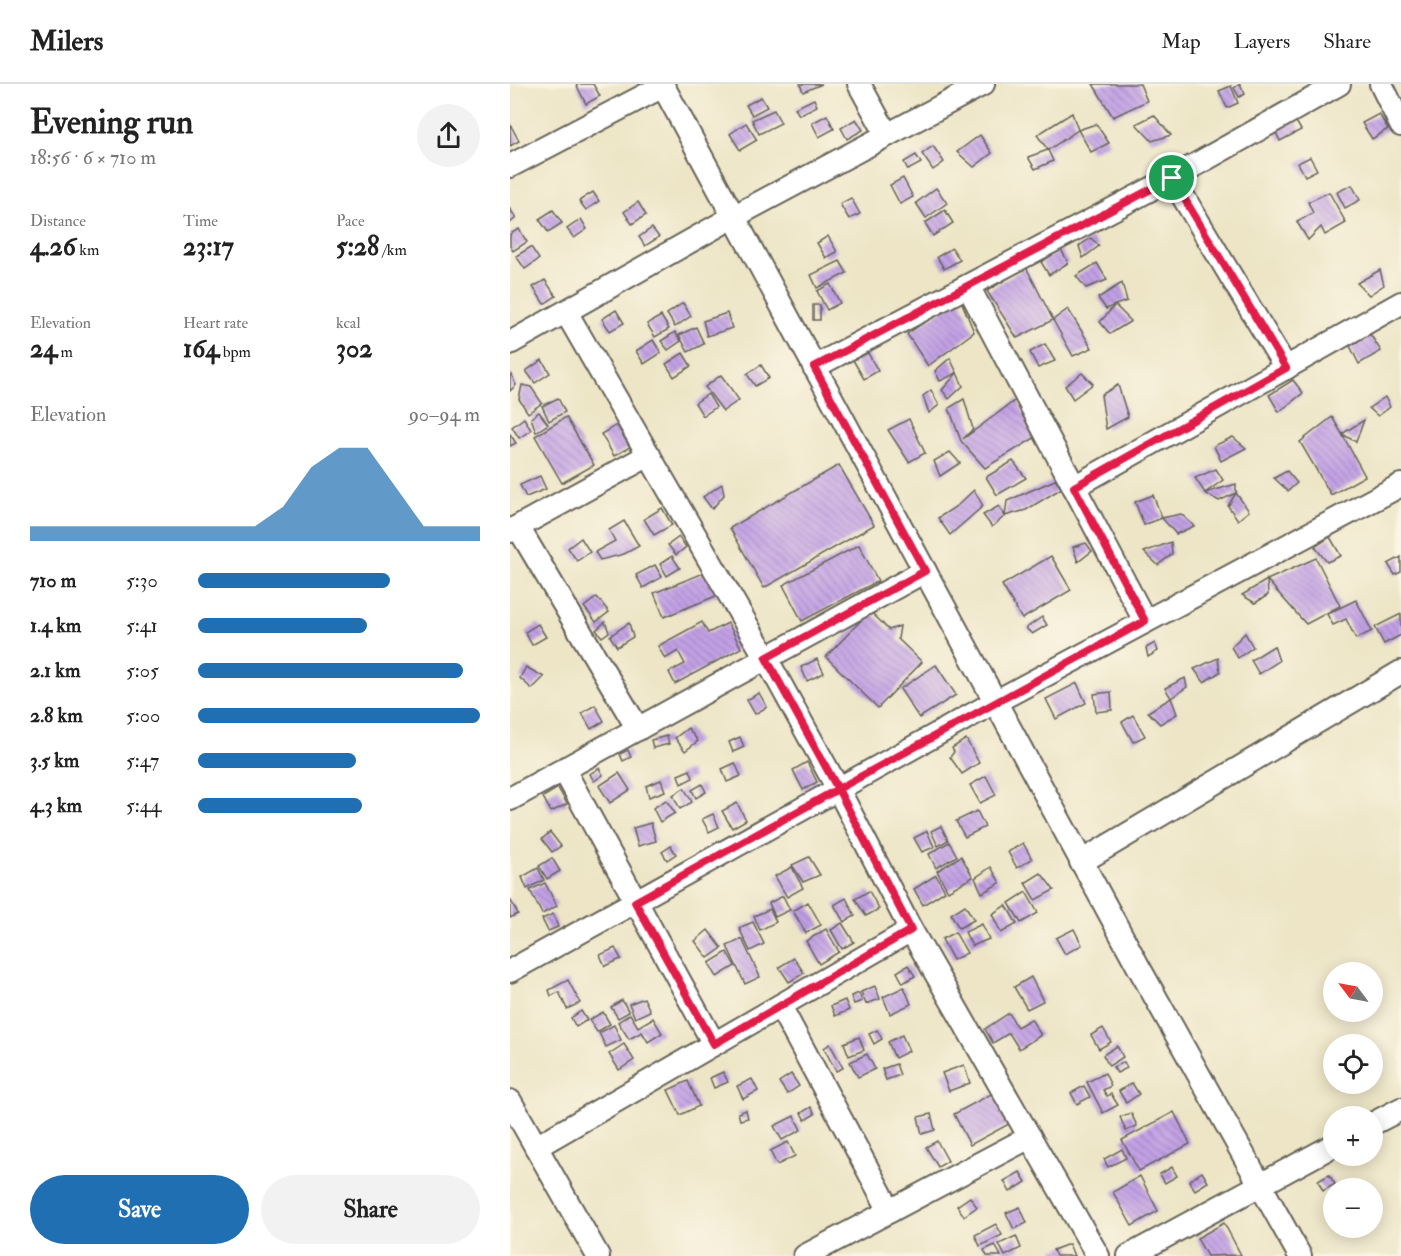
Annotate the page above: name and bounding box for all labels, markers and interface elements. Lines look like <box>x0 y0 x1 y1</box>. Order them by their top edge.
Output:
text: Milers <box>30 24 103 59</box>
text: Map <box>1161 28 1201 55</box>
text: Layers <box>1234 28 1290 55</box>
text: Share <box>1323 28 1371 55</box>
text: Evening run <box>30 102 193 143</box>
button: share <box>417 104 480 167</box>
text: 18:56 · 6 × 710 m <box>30 145 156 170</box>
pin <box>1146 152 1197 203</box>
icon: arrive <box>1155 161 1188 194</box>
text: Distance <box>30 211 86 231</box>
text: Time <box>183 211 218 231</box>
text: Pace <box>336 211 365 231</box>
text: 4.26 <box>30 231 76 263</box>
text: 23:17 <box>183 231 234 263</box>
text: 5:28 <box>336 231 379 263</box>
text: km <box>76 240 99 260</box>
text: /km <box>379 240 407 260</box>
text: Elevation <box>30 313 91 333</box>
text: Heart rate <box>183 313 248 333</box>
text: kcal <box>336 313 361 333</box>
text: 24 <box>30 333 57 365</box>
text: 164 <box>183 333 219 365</box>
text: 302 <box>336 333 373 365</box>
text: m <box>57 342 73 362</box>
text: bpm <box>219 342 251 362</box>
text: Elevation <box>30 402 106 427</box>
text: 90–94 m <box>409 402 480 427</box>
text: 710 m <box>30 568 76 593</box>
text: 5:30 <box>126 568 158 593</box>
text: 1.4 km <box>30 613 81 638</box>
text: 5:41 <box>126 613 158 638</box>
text: 2.1 km <box>30 658 80 683</box>
text: 5:05 <box>126 658 159 683</box>
text: 2.8 km <box>30 703 83 728</box>
text: 5:00 <box>126 703 160 728</box>
text: 3.5 km <box>30 748 79 773</box>
text: 5:47 <box>126 748 159 773</box>
text: 4.3 km <box>30 793 82 818</box>
text: 5:44 <box>126 793 161 818</box>
north arrow <box>1323 962 1383 1022</box>
map controls <box>1323 962 1383 1238</box>
button: locate <box>1323 1034 1383 1094</box>
button: + <box>1323 1106 1383 1166</box>
button: Save <box>30 1175 249 1244</box>
button: Share <box>261 1175 480 1244</box>
button: − <box>1323 1178 1383 1238</box>

